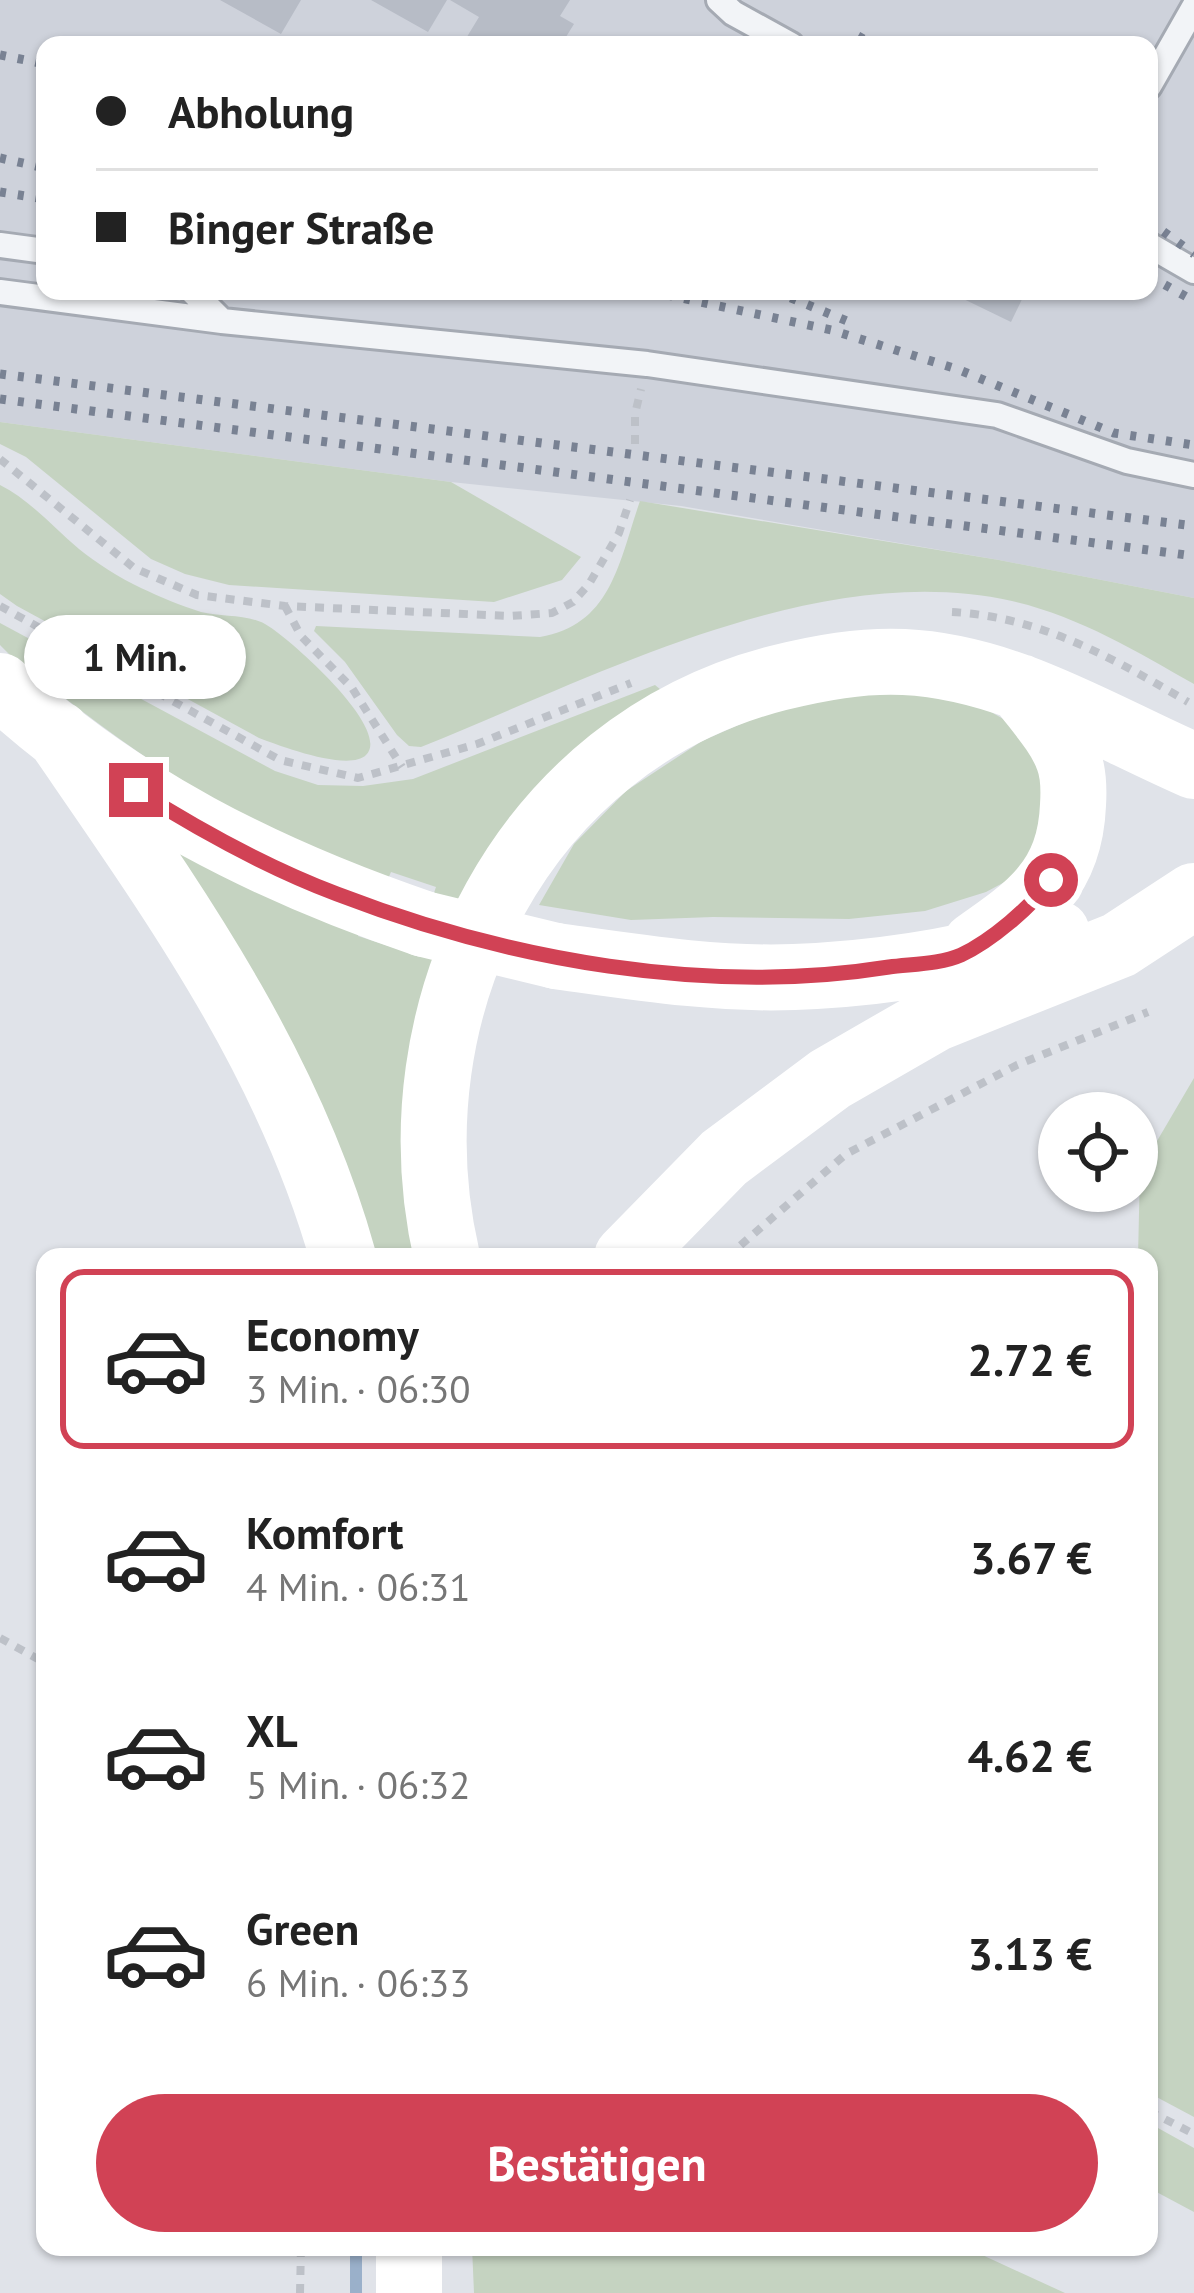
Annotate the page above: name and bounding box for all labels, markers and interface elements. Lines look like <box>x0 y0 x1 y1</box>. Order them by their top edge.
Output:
text: Abholung <box>168 82 354 140</box>
text: Binger Straße <box>168 198 434 256</box>
callout: 1 Min. <box>25 616 247 700</box>
text: 1 Min. <box>83 631 187 682</box>
route end <box>109 763 163 817</box>
route start <box>1024 853 1078 907</box>
map controls <box>1038 1092 1158 1212</box>
button: locate <box>1038 1092 1158 1212</box>
icon: car <box>102 1305 210 1413</box>
text: Economy <box>246 1305 419 1363</box>
text: 2.72 € <box>967 1330 1092 1388</box>
text: 3 Min. · 06:30 <box>246 1363 470 1414</box>
icon: car <box>102 1503 210 1611</box>
text: Komfort <box>246 1503 403 1561</box>
text: 3.67 € <box>970 1528 1092 1586</box>
text: 4 Min. · 06:31 <box>246 1561 470 1612</box>
icon: car <box>102 1701 210 1809</box>
text: XL <box>246 1701 298 1759</box>
text: 4.62 € <box>967 1726 1092 1784</box>
text: 5 Min. · 06:32 <box>246 1759 470 1810</box>
icon: car <box>102 1899 210 2007</box>
text: Green <box>246 1899 359 1957</box>
text: 3.13 € <box>967 1924 1092 1982</box>
text: 6 Min. · 06:33 <box>246 1957 470 2008</box>
button: Bestätigen <box>96 2094 1098 2232</box>

